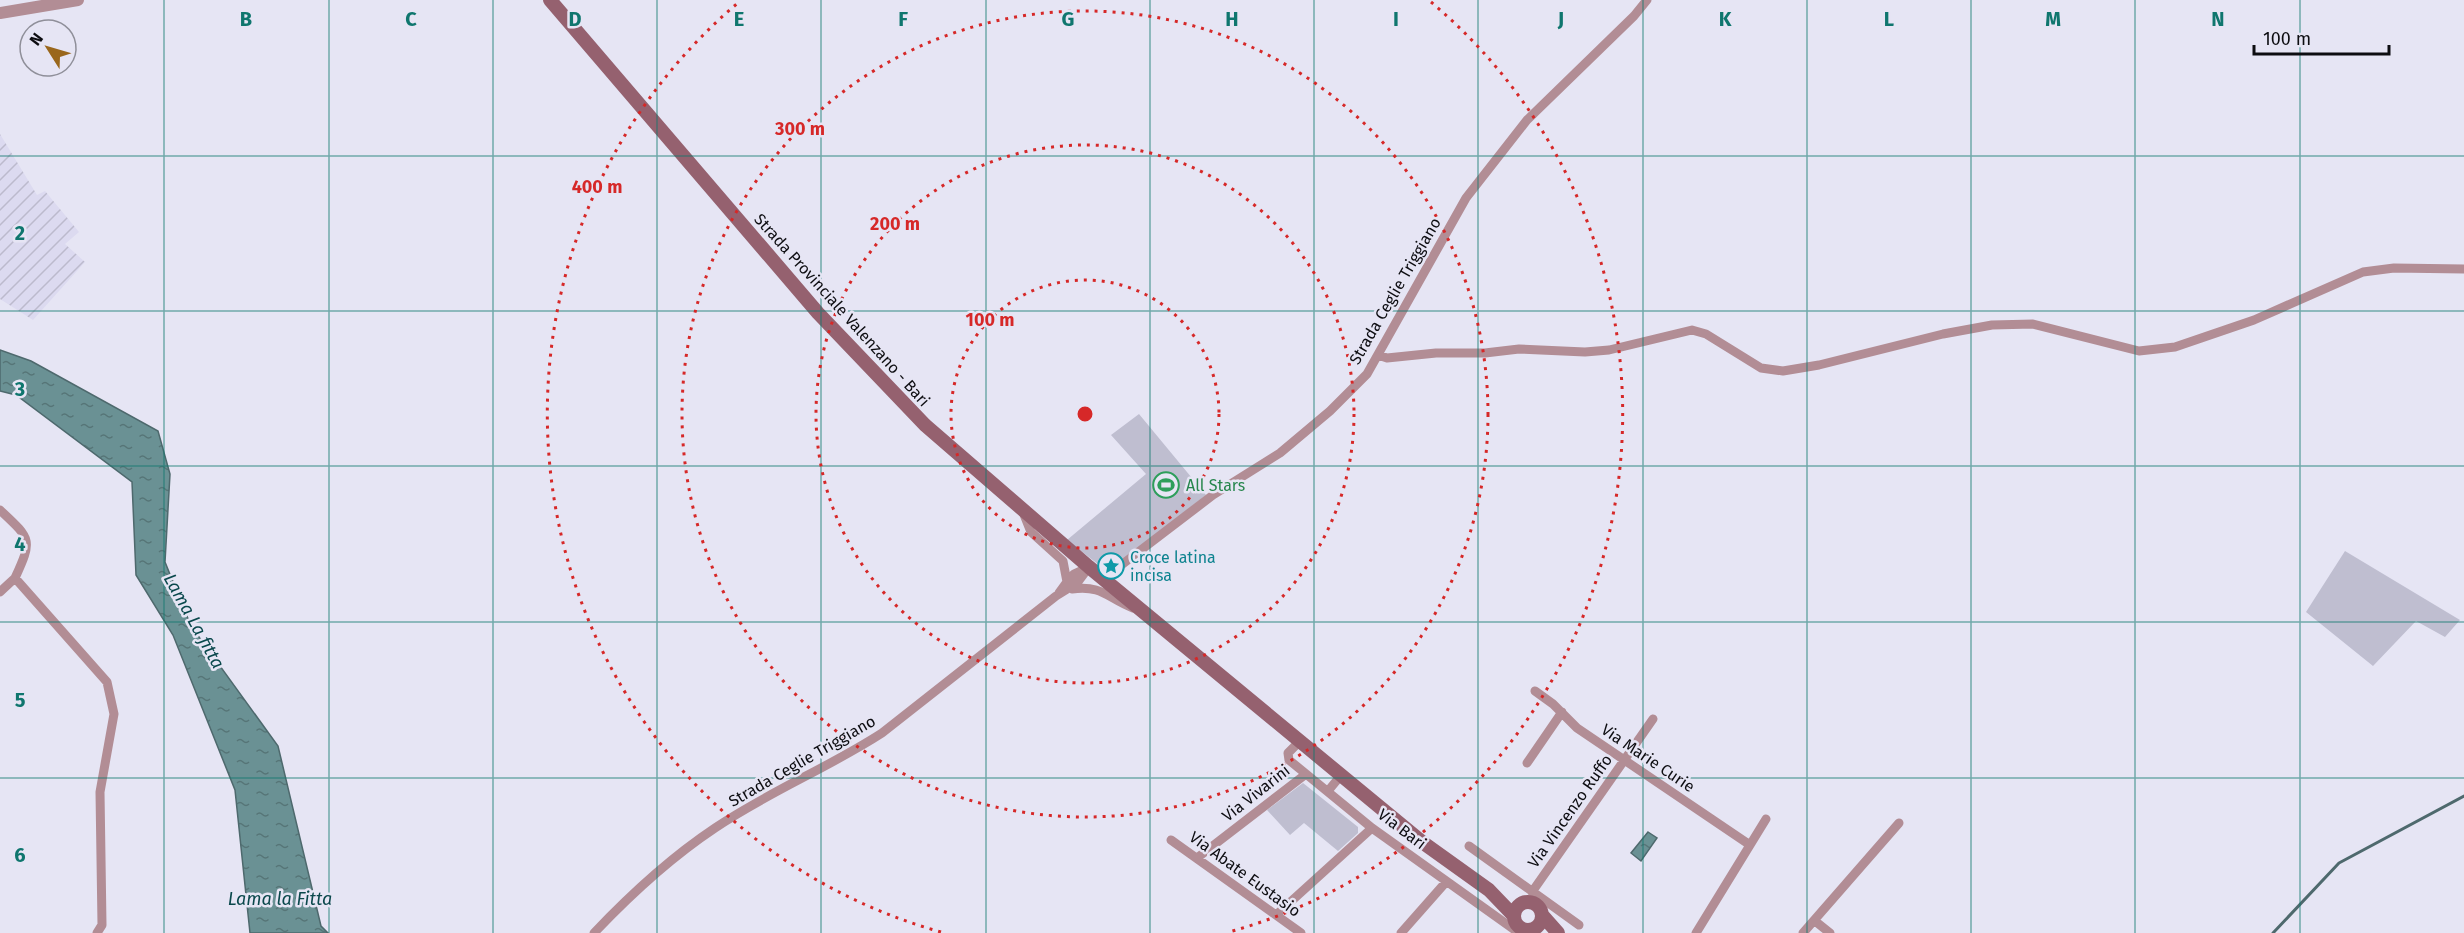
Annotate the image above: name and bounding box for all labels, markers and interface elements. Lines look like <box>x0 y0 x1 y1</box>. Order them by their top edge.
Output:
text: B <box>240 7 252 31</box>
text: C <box>405 7 417 31</box>
text: D <box>568 7 582 31</box>
text: E <box>734 7 744 31</box>
text: F <box>898 7 908 31</box>
text: G <box>1062 7 1074 31</box>
text: H <box>1225 7 1239 31</box>
text: I <box>1393 7 1399 31</box>
text: J <box>1557 7 1564 31</box>
text: K <box>1719 7 1732 31</box>
text: L <box>1884 7 1894 31</box>
text: M <box>2045 7 2061 31</box>
text: N <box>2211 7 2225 31</box>
north arrow <box>18 18 78 78</box>
scale bar <box>2254 18 2389 56</box>
text: 100 m <box>2263 28 2311 50</box>
text: N <box>26 29 47 49</box>
text: 300 m <box>774 118 825 140</box>
text: 400 m <box>572 176 622 198</box>
street label: Strada Provinciale Valenzano - Bari <box>750 210 934 410</box>
text: 200 m <box>870 213 920 235</box>
street label: Strada Ceglie Triggiano <box>1345 214 1445 368</box>
text: 2 <box>15 221 25 245</box>
text: 100 m <box>966 309 1014 331</box>
text: 3 <box>14 377 25 401</box>
centre of rings <box>1075 404 1095 424</box>
sports icon: All Stars <box>1151 470 1181 500</box>
place label: All Stars <box>1186 476 1245 495</box>
text: 4 <box>14 532 26 556</box>
place label: Croce latina incisa <box>1130 548 1216 585</box>
place icon: Croce latina incisa <box>1096 551 1126 581</box>
water label: Lama La fitta <box>159 570 229 672</box>
text: 5 <box>15 688 26 712</box>
street label: Strada Ceglie Triggiano <box>725 711 879 811</box>
street label: Via Marie Curie <box>1598 720 1698 796</box>
street label: Via Vincenzo Ruffo <box>1524 751 1616 871</box>
street label: Via Vivarini <box>1218 761 1294 825</box>
street label: Via Bari <box>1374 805 1430 853</box>
street label: Via Abate Eustasio <box>1186 827 1304 921</box>
text: 6 <box>14 843 26 867</box>
water label: Lama la Fitta <box>228 888 332 910</box>

